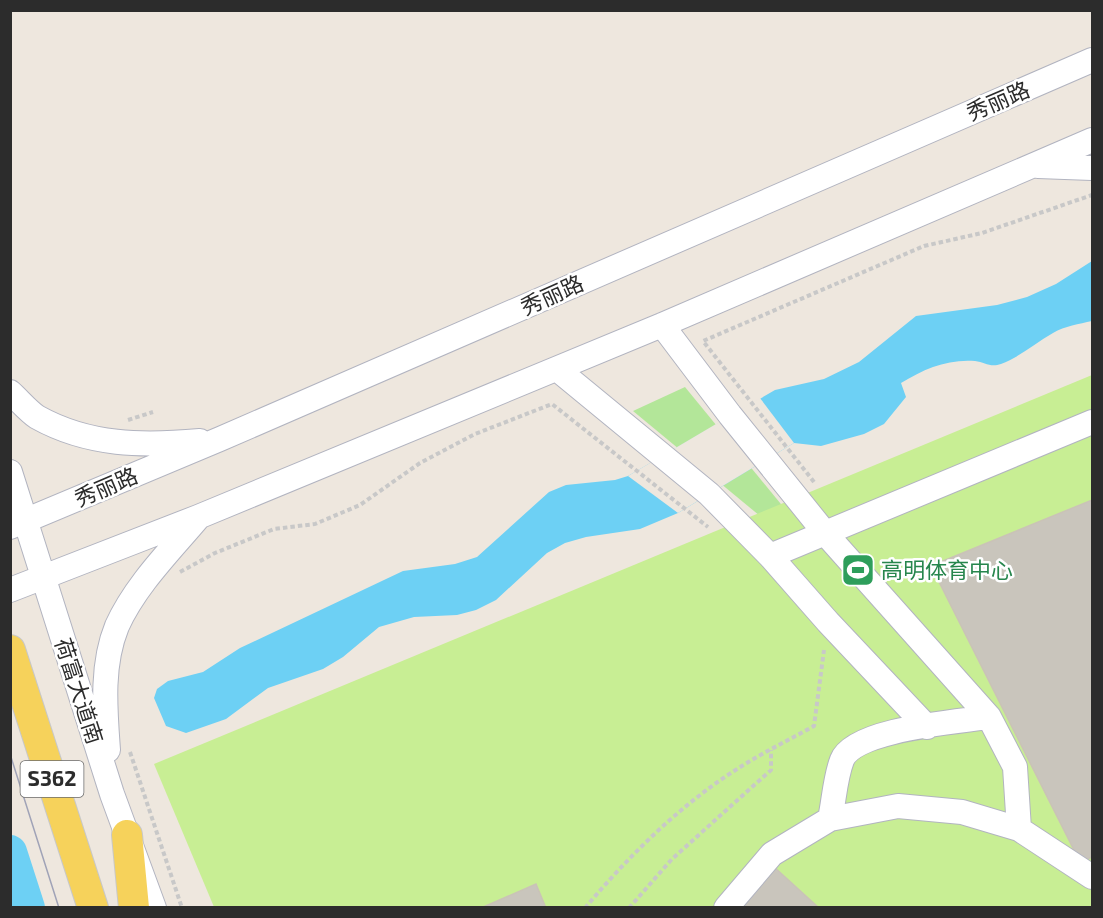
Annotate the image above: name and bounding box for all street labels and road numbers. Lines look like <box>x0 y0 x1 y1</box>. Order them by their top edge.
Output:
street label: 秀丽路 <box>962 75 1033 125</box>
street label: 秀丽路 <box>516 269 587 319</box>
street label: 秀丽路 <box>70 461 141 511</box>
street label: 荷富大道南 <box>51 634 109 747</box>
road number: S362 <box>20 761 84 797</box>

